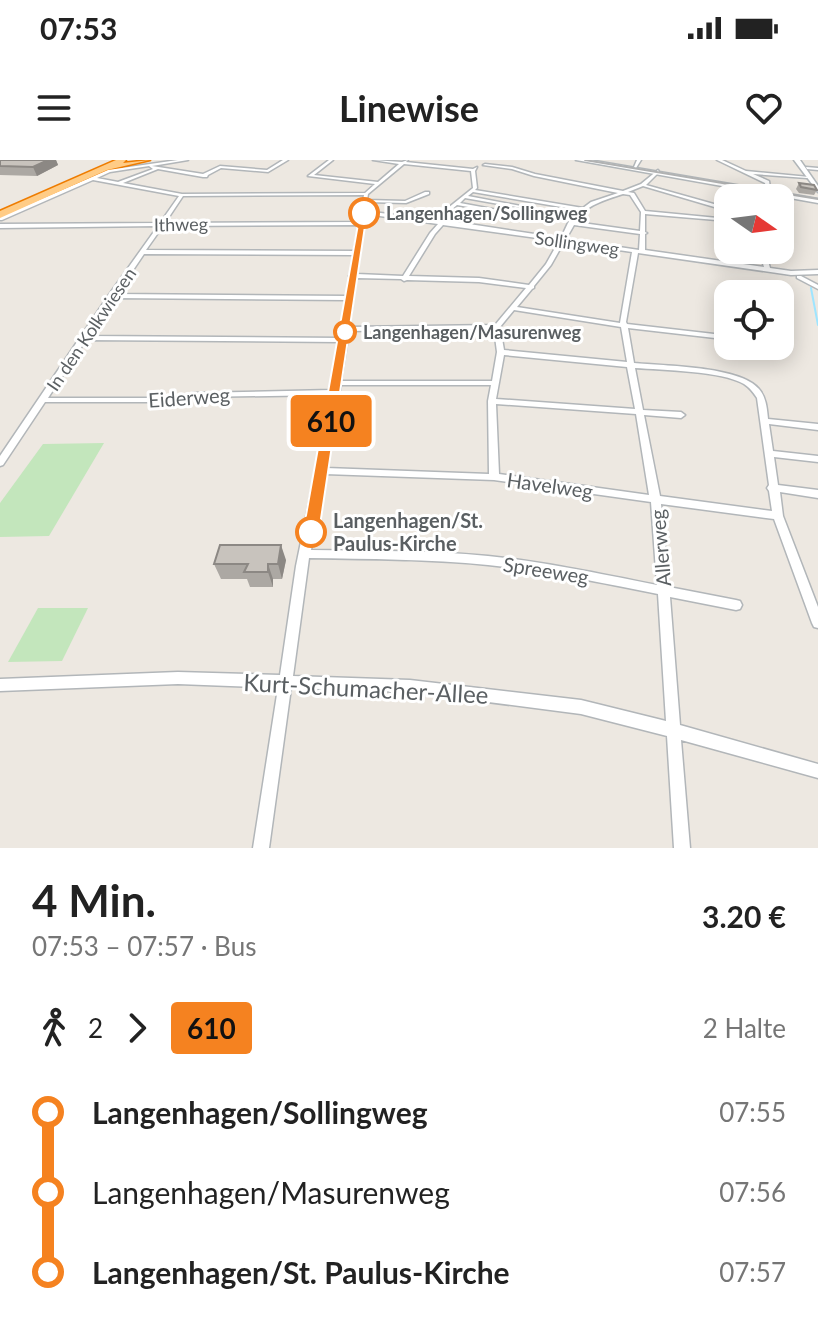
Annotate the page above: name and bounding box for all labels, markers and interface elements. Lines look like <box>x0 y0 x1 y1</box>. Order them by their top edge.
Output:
text: 07:53 <box>40 10 117 46</box>
icon: menu <box>32 86 76 130</box>
text: Linewise <box>339 86 479 130</box>
icon: heart <box>742 86 786 130</box>
north arrow <box>714 184 794 264</box>
map controls <box>714 184 794 360</box>
marker: Langenhagen/Sollingweg <box>349 198 379 228</box>
place label: Langenhagen/Sollingweg <box>386 202 588 224</box>
street label: Ithweg <box>154 213 208 235</box>
street label: Sollingweg <box>533 226 621 260</box>
street label: In den Kolkwiesen <box>42 263 140 395</box>
button: locate <box>714 280 794 360</box>
marker: Langenhagen/Masurenweg <box>334 321 356 343</box>
place label: Langenhagen/Masurenweg <box>363 321 582 343</box>
street label: Eiderweg <box>147 382 231 412</box>
line badge: 610 <box>285 395 377 447</box>
text: 610 <box>307 404 355 438</box>
street label: Havelweg <box>505 467 595 503</box>
place label: Langenhagen/St. Paulus-Kirche <box>333 508 483 555</box>
street label: Allerweg <box>645 508 675 588</box>
marker: Langenhagen/St. Paulus-Kirche <box>296 517 326 547</box>
street label: Spreeweg <box>502 551 590 589</box>
street label: Kurt-Schumacher-Allee <box>243 667 489 709</box>
text: 4 Min. <box>32 874 156 926</box>
text: 3.20 € <box>702 898 786 934</box>
text: 07:53 – 07:57 · Bus <box>32 930 256 962</box>
icon: walk <box>32 1006 76 1050</box>
icon: forward <box>115 1006 159 1050</box>
text: 610 <box>187 1011 236 1045</box>
text: 2 <box>88 1012 103 1044</box>
text: 2 Halte <box>703 1012 786 1044</box>
text: Langenhagen/Sollingweg <box>92 1094 428 1130</box>
text: 07:55 <box>719 1096 786 1128</box>
text: Langenhagen/Masurenweg <box>92 1174 450 1210</box>
text: 07:56 <box>719 1176 786 1208</box>
text: Langenhagen/St. Paulus-Kirche <box>92 1254 510 1290</box>
text: 07:57 <box>719 1256 786 1288</box>

